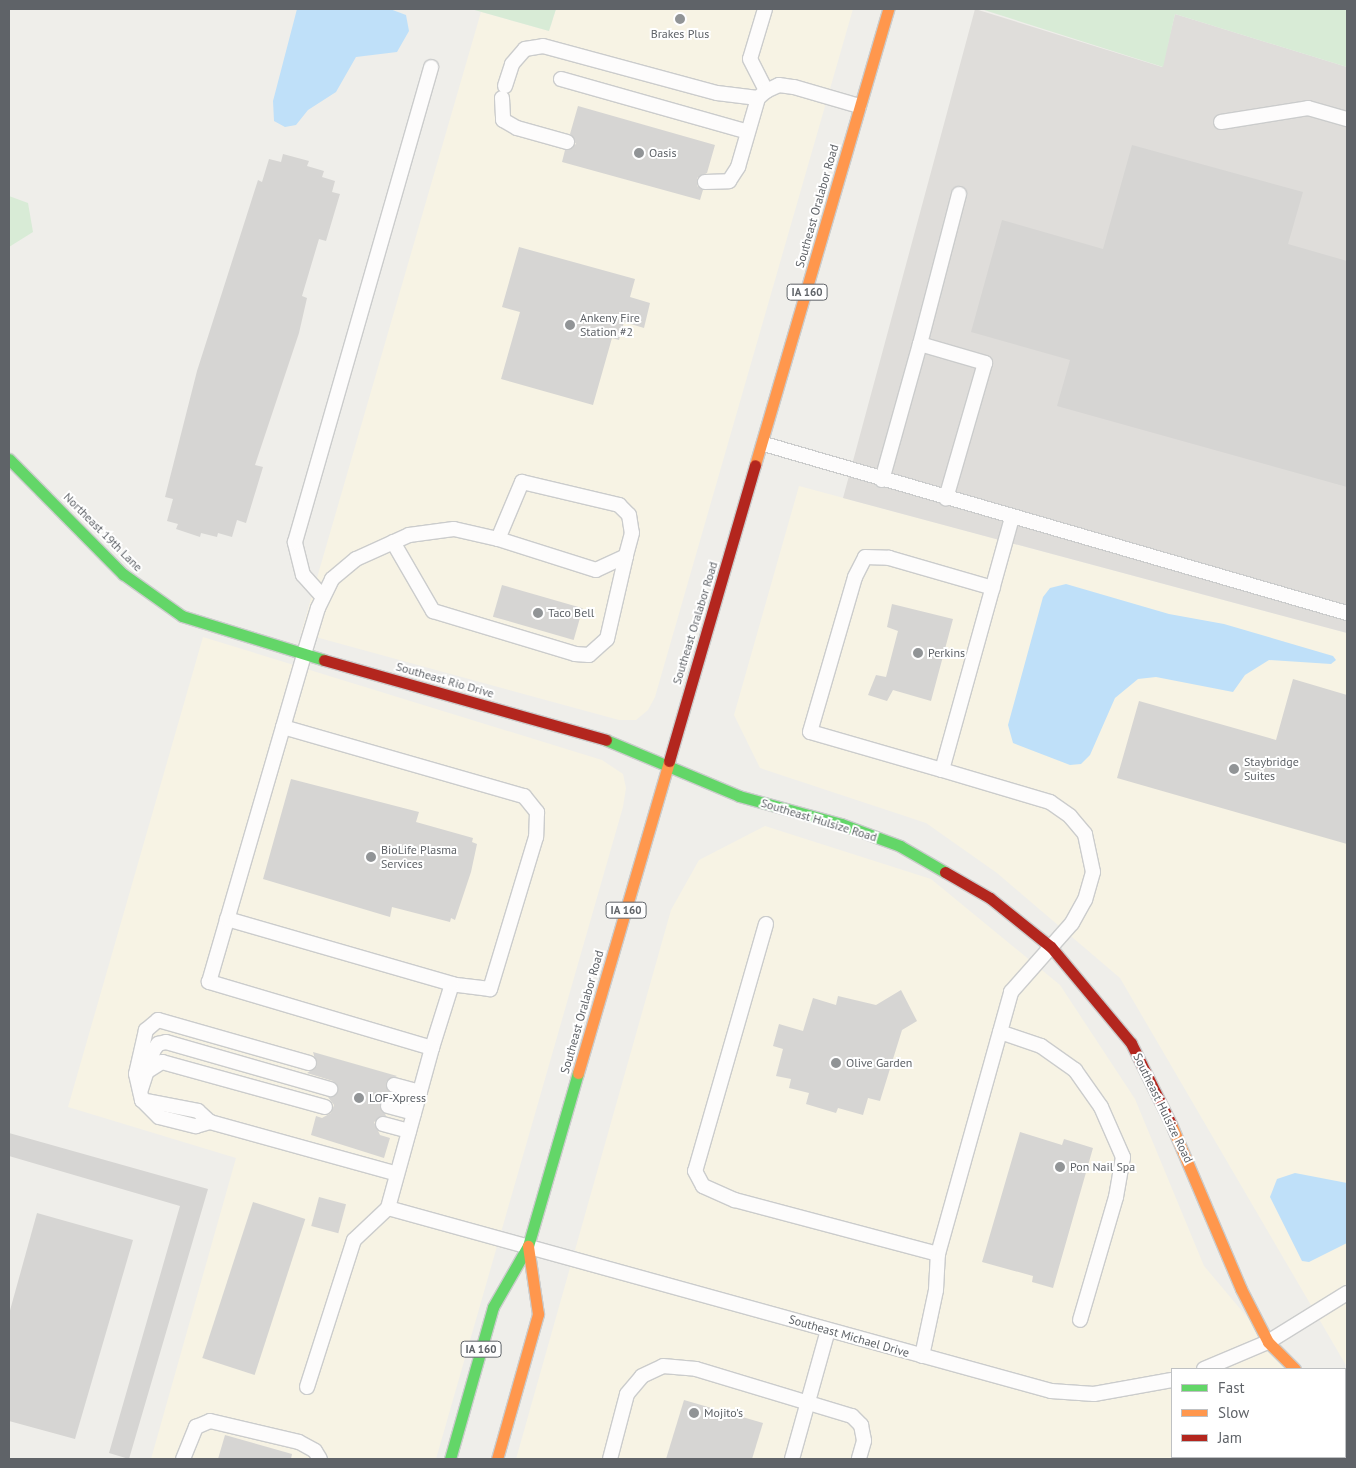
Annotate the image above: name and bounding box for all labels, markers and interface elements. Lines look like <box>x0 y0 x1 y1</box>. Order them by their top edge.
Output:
marker: Brakes Plus <box>674 13 686 25</box>
place label: Brakes Plus <box>651 27 709 41</box>
street label: Southeast Oralabor Road <box>792 143 842 269</box>
place label: Oasis <box>649 146 676 160</box>
marker: Oasis <box>633 147 645 159</box>
road number: IA 160 <box>786 284 828 300</box>
place label: Ankeny Fire Station #2 <box>580 311 640 339</box>
marker: Ankeny Fire Station #2 <box>564 319 576 331</box>
street label: Northeast 19th Lane <box>61 490 145 574</box>
street label: Southeast Oralabor Road <box>669 560 721 686</box>
place label: Taco Bell <box>548 606 594 620</box>
marker: Taco Bell <box>532 607 544 619</box>
place label: Perkins <box>928 646 965 660</box>
marker: Perkins <box>912 647 924 659</box>
street label: Southeast Rio Drive <box>394 659 496 701</box>
place label: Staybridge Suites <box>1244 755 1299 783</box>
marker: Staybridge Suites <box>1228 763 1240 775</box>
street label: Southeast Hulsize Road <box>759 796 879 844</box>
place label: BioLife Plasma Services <box>381 843 457 871</box>
marker: BioLife Plasma Services <box>365 851 377 863</box>
road number: IA 160 <box>605 902 647 918</box>
street label: Southeast Oralabor Road <box>557 949 607 1075</box>
street label: Southeast Hulsize Road <box>1130 1051 1196 1165</box>
place label: Olive Garden <box>846 1056 912 1070</box>
marker: Olive Garden <box>830 1057 842 1069</box>
place label: LOF-Xpress <box>369 1091 426 1105</box>
marker: LOF-Xpress <box>353 1092 365 1104</box>
place label: Pon Nail Spa <box>1070 1160 1135 1174</box>
marker: Pon Nail Spa <box>1054 1161 1066 1173</box>
street label: Southeast Michael Drive <box>787 1312 911 1360</box>
road number: IA 160 <box>460 1340 502 1358</box>
legend <box>1171 1368 1346 1458</box>
text: Fast <box>1218 1378 1245 1397</box>
text: Slow <box>1218 1403 1249 1422</box>
place label: Mojito's <box>704 1406 743 1420</box>
marker: Mojito's <box>688 1407 700 1419</box>
text: Jam <box>1218 1428 1242 1447</box>

